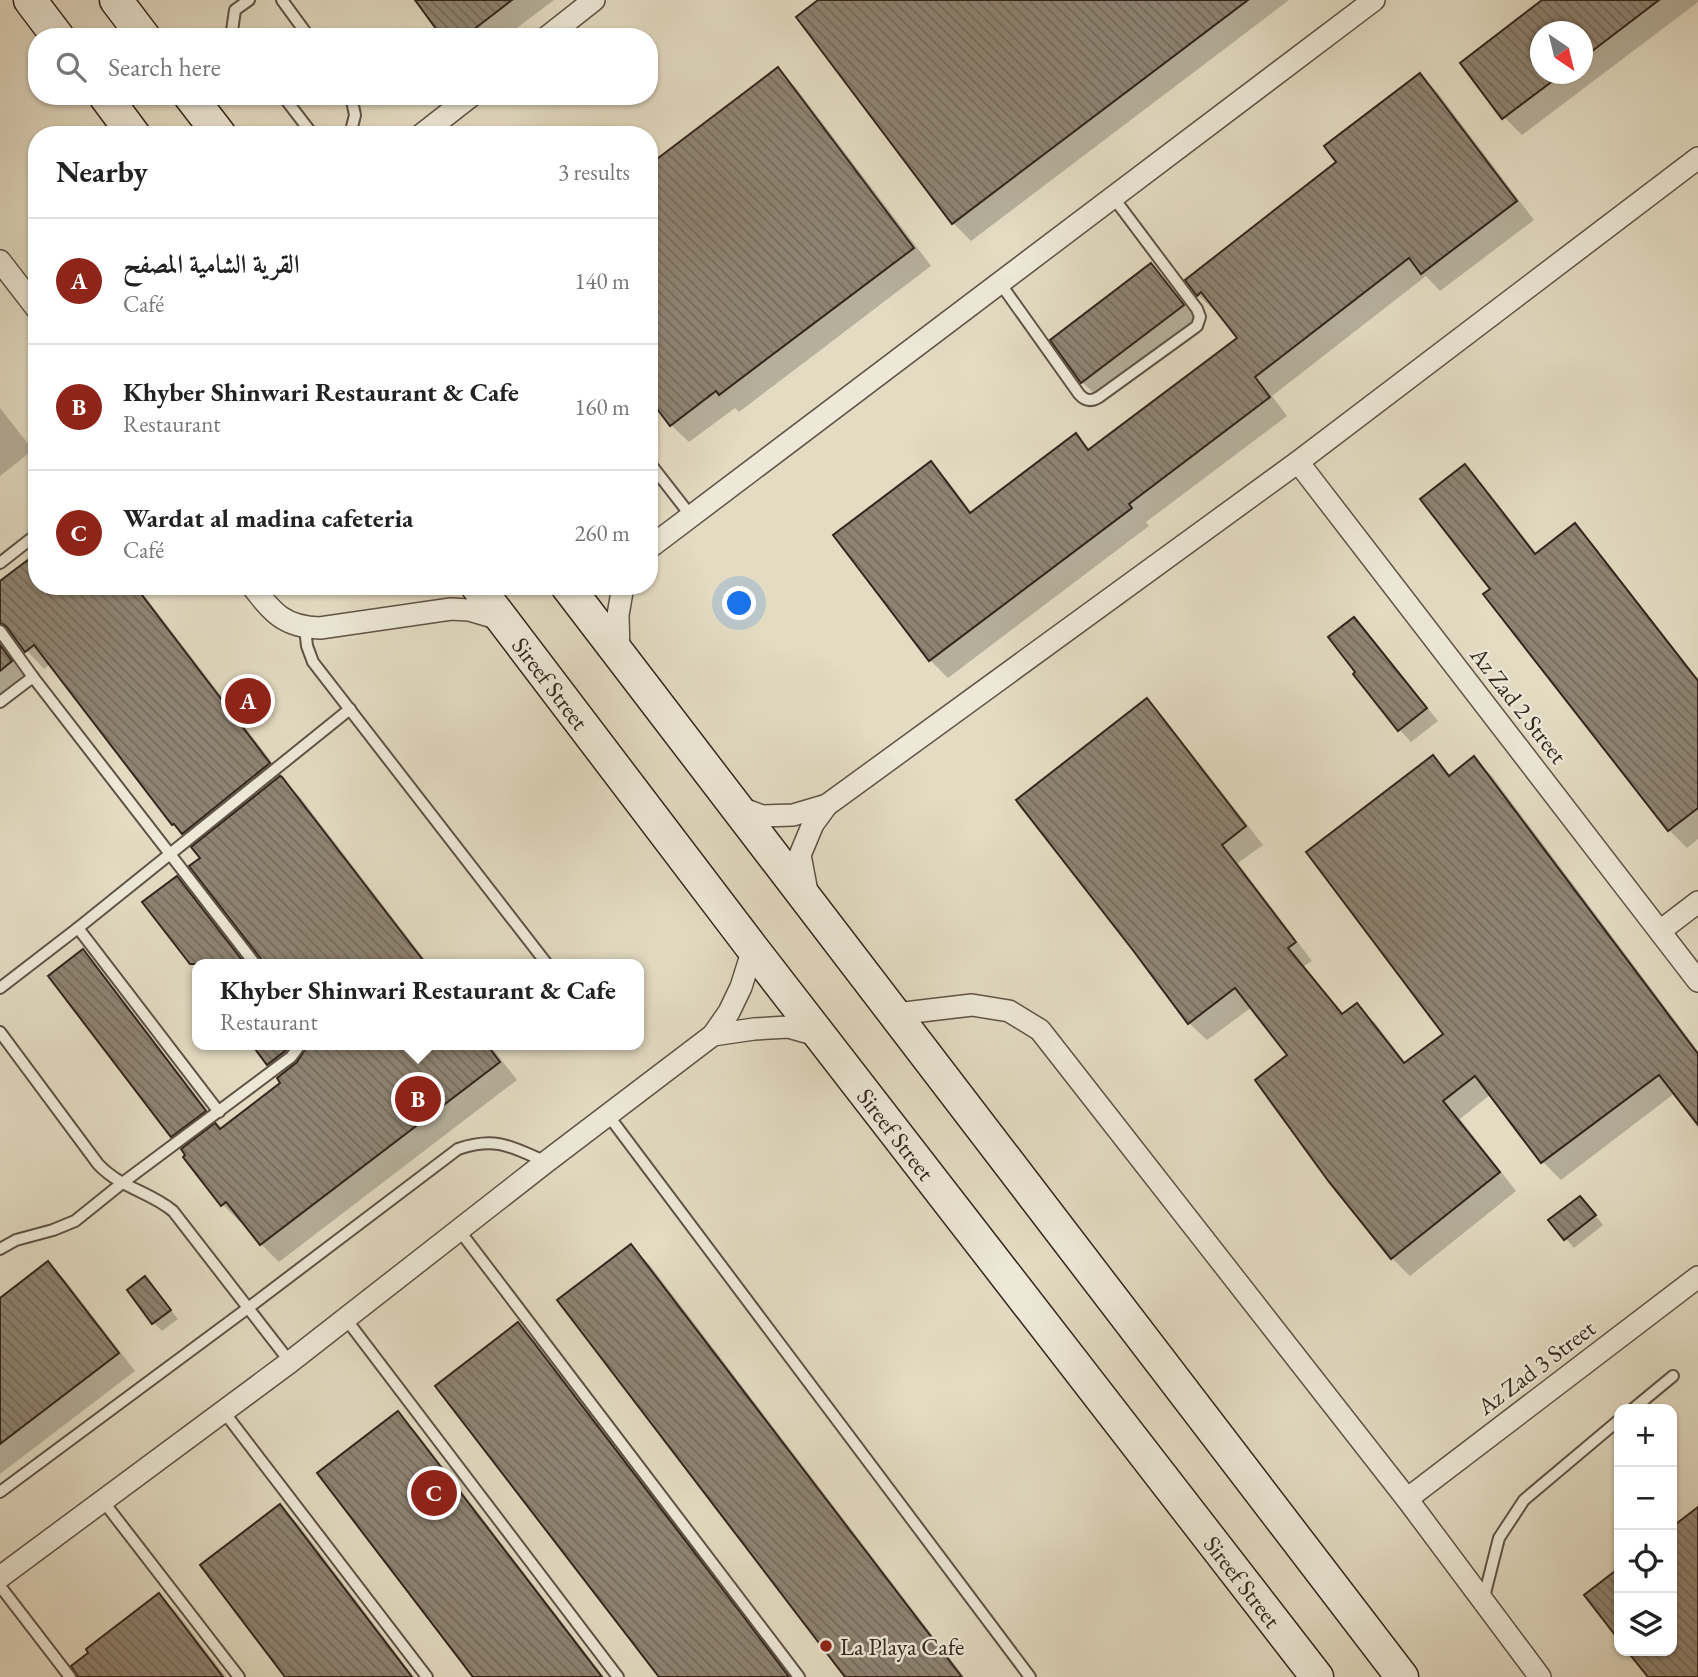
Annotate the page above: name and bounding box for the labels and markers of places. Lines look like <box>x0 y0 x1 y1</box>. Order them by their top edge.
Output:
pin: A <box>225 675 271 727</box>
pin: B <box>395 1073 441 1125</box>
pin: C <box>411 1467 457 1519</box>
place label: La Playa Cafe <box>840 1631 964 1662</box>
marker: La Playa Cafe <box>818 1638 834 1654</box>

